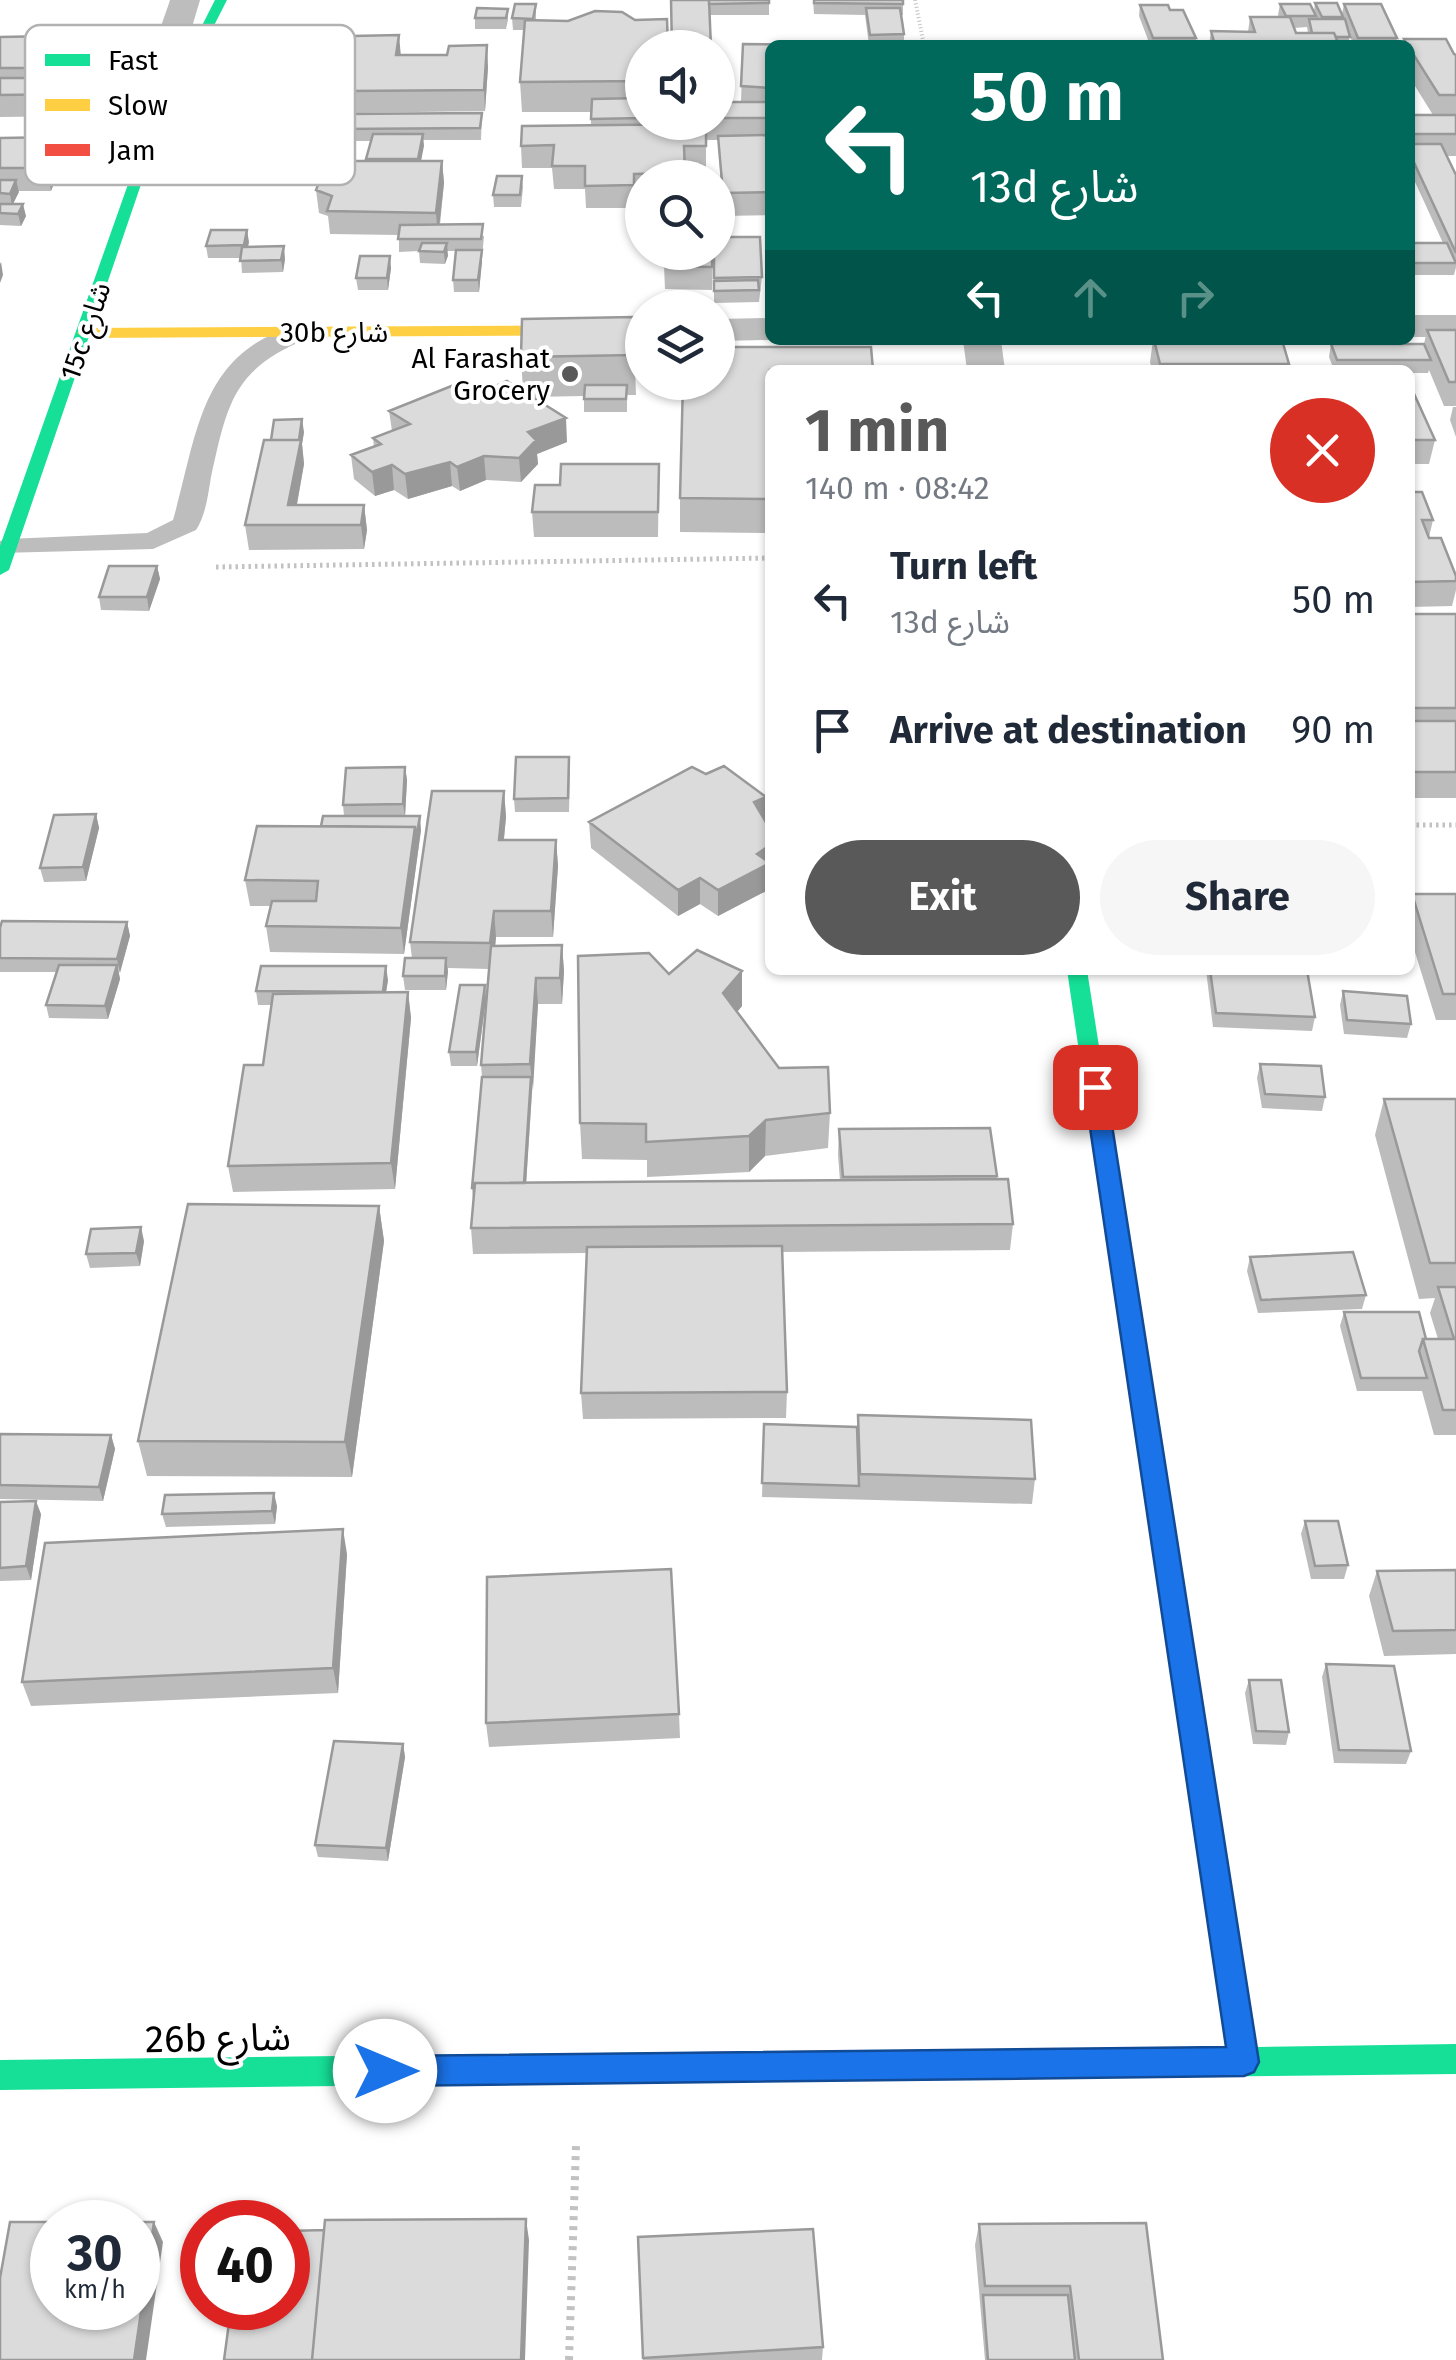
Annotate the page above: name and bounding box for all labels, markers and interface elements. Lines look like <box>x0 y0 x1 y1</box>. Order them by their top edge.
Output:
legend <box>25 25 355 185</box>
map controls <box>625 30 735 400</box>
button: sound <box>625 30 735 140</box>
text: Fast <box>108 44 159 77</box>
text: 50 m <box>970 55 1124 139</box>
icon: left <box>805 80 935 210</box>
text: Slow <box>108 89 168 122</box>
text: Jam <box>108 134 156 167</box>
button: search <box>625 160 735 270</box>
text: 13d شارع <box>970 160 1139 214</box>
icon: left <box>958 270 1013 325</box>
icon: ahead <box>1063 270 1118 325</box>
icon: right <box>1168 270 1223 325</box>
street label: 15c شارع <box>53 278 121 386</box>
button: layers <box>625 290 735 400</box>
street label: 30b شارع <box>280 316 388 353</box>
place label: Al Farashat Grocery <box>411 342 551 407</box>
marker: Al Farashat Grocery <box>559 363 581 385</box>
text: 1 min <box>805 395 949 467</box>
button: close <box>1270 398 1375 503</box>
text: 140 m · 08:42 <box>805 469 990 507</box>
text: Turn left <box>890 543 1037 589</box>
icon: left <box>805 573 860 628</box>
text: 50 m <box>1292 577 1375 623</box>
text: 13d شارع <box>890 603 1010 641</box>
icon: arrive <box>805 703 860 758</box>
text: Arrive at destination <box>890 707 1247 753</box>
text: 90 m <box>1291 707 1375 753</box>
button: Exit <box>805 840 1080 955</box>
button: Share <box>1100 840 1375 955</box>
pin <box>1053 1045 1138 1130</box>
icon: arrive <box>1068 1060 1123 1115</box>
street label: 26b شارع <box>145 2014 291 2067</box>
position arrow <box>333 2019 437 2123</box>
speed limit sign: 40 <box>180 2200 310 2330</box>
text: 30 <box>67 2223 123 2283</box>
text: km/h <box>64 2275 126 2305</box>

